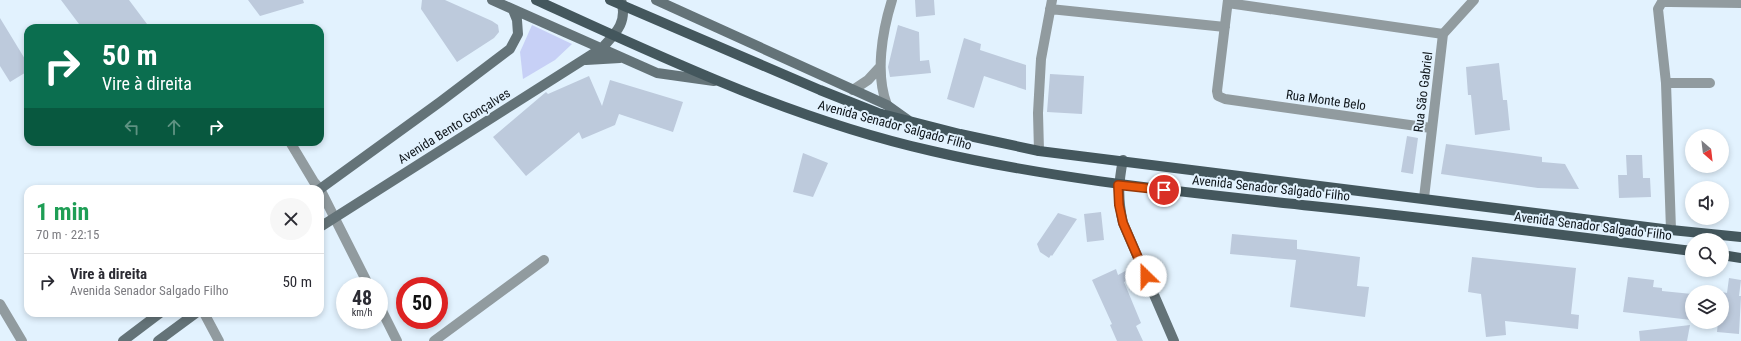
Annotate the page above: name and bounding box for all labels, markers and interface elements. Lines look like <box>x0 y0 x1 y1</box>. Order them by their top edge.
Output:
text: 50 m <box>102 39 158 72</box>
icon: right <box>36 40 88 92</box>
street label: Rua São Gabriel <box>1411 51 1435 133</box>
text: Vire à direita <box>102 73 192 94</box>
street label: Avenida Bento Gonçalves <box>395 85 513 167</box>
street label: Rua Monte Belo <box>1285 87 1367 113</box>
street label: Avenida Senador Salgado Filho <box>816 97 974 153</box>
icon: left <box>121 116 143 138</box>
icon: ahead <box>163 116 185 138</box>
icon: right <box>205 116 227 138</box>
north arrow <box>1685 129 1729 173</box>
map controls <box>1685 129 1729 329</box>
street label: Avenida Senador Salgado Filho <box>1191 172 1351 204</box>
pin <box>1147 173 1181 207</box>
icon: arrive <box>1153 179 1175 201</box>
button: sound <box>1685 181 1729 225</box>
text: 1 min <box>36 198 89 226</box>
button: close <box>270 198 312 240</box>
street label: Avenida Senador Salgado Filho <box>1513 209 1673 243</box>
text: 70 m · 22:15 <box>36 227 99 242</box>
button: search <box>1685 233 1729 277</box>
position arrow <box>1125 255 1167 297</box>
text: Vire à direita <box>70 265 147 283</box>
icon: right <box>36 271 58 293</box>
text: 50 m <box>282 273 312 291</box>
speed limit sign: 50 <box>396 277 448 329</box>
text: Avenida Senador Salgado Filho <box>70 283 229 298</box>
button: layers <box>1685 285 1729 329</box>
text: 48 <box>352 286 372 310</box>
text: km/h <box>352 307 372 318</box>

